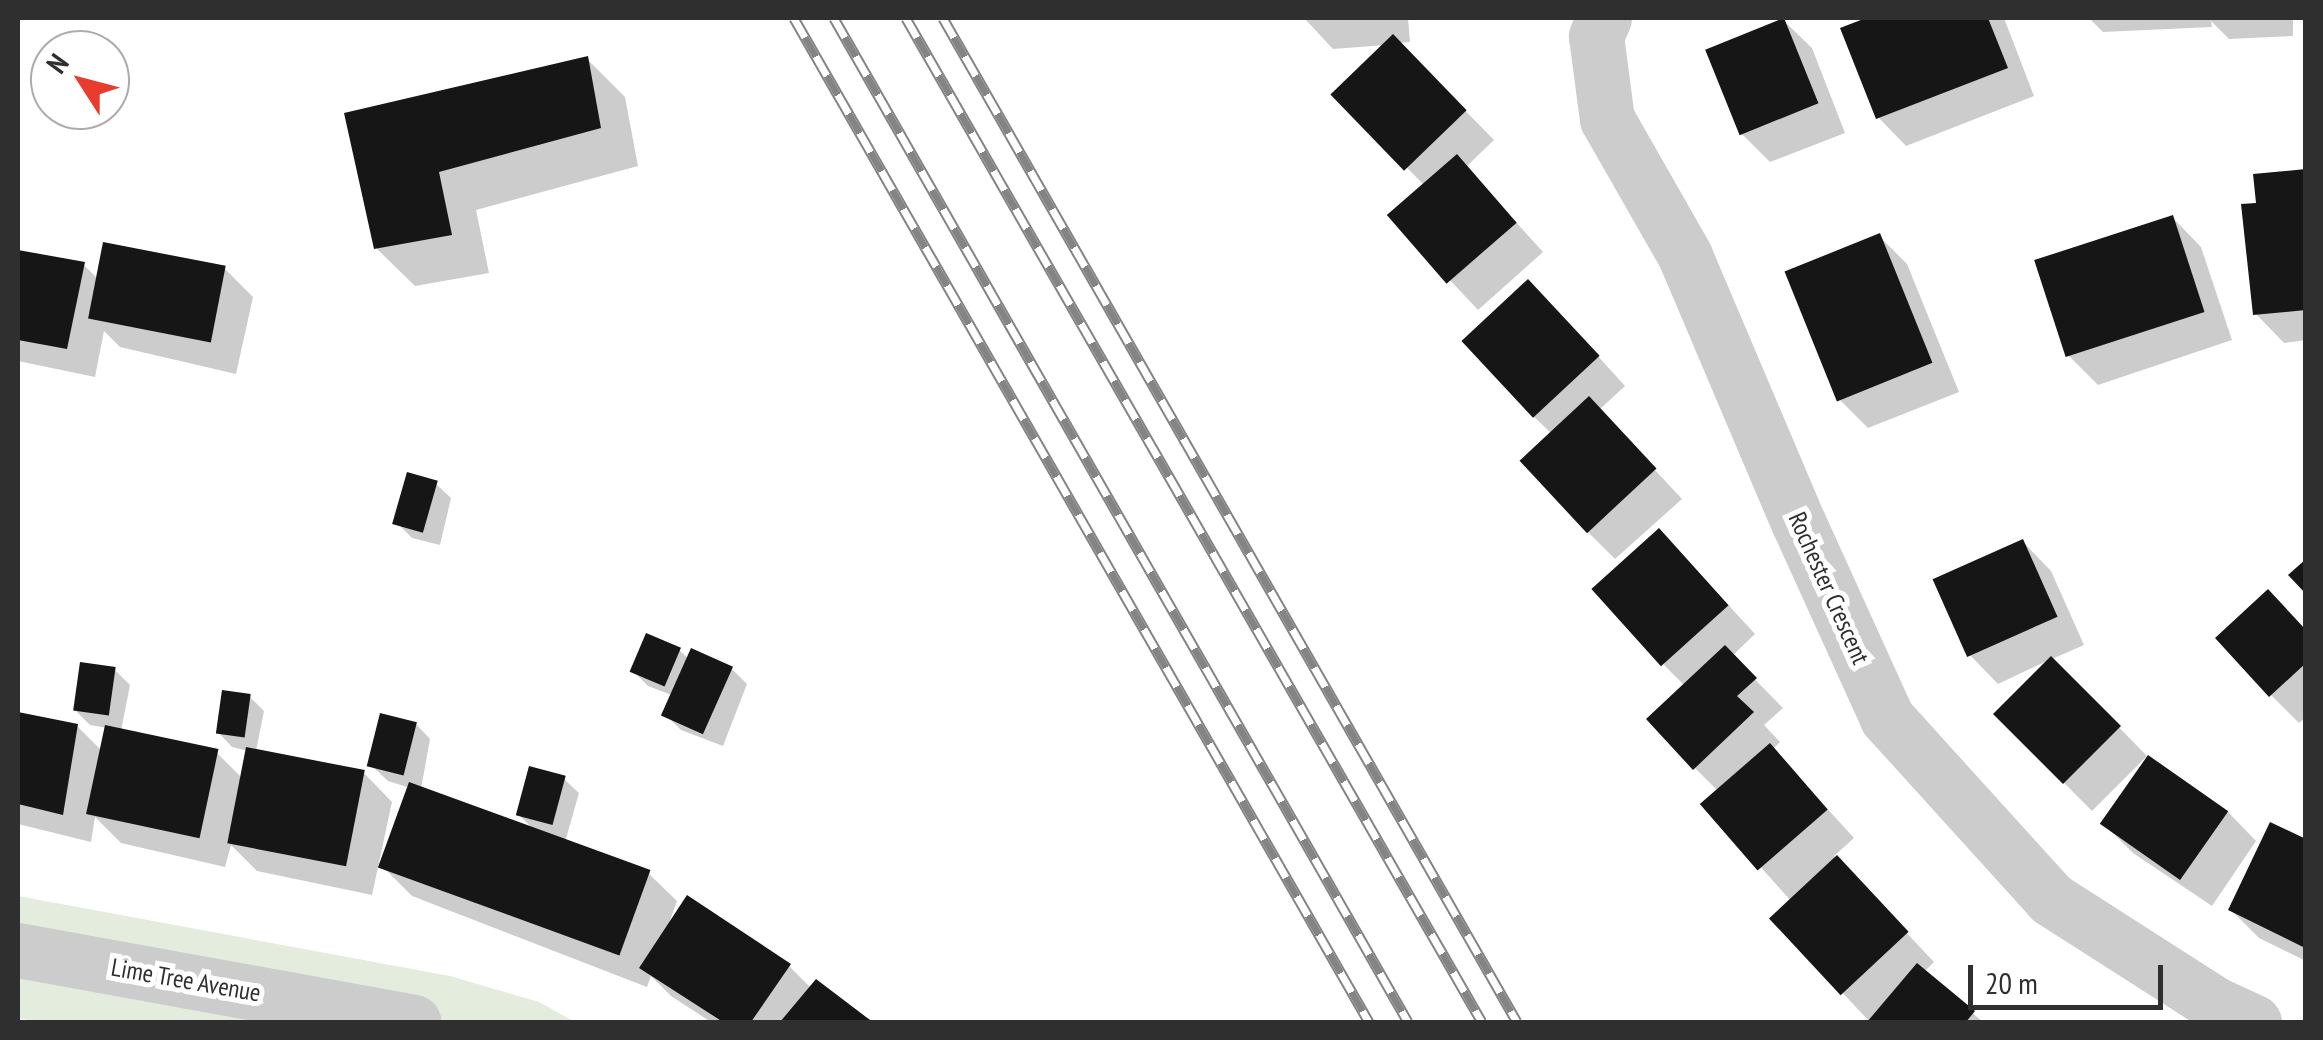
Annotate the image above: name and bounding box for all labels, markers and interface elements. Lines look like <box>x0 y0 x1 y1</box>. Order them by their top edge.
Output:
north arrow <box>30 30 130 130</box>
text: N <box>38 46 76 80</box>
street label: Rochester Crescent <box>1782 507 1876 669</box>
scale bar <box>1973 945 2168 1007</box>
street label: Lime Tree Avenue <box>108 952 264 1008</box>
text: 20 m <box>1985 963 2038 1002</box>

